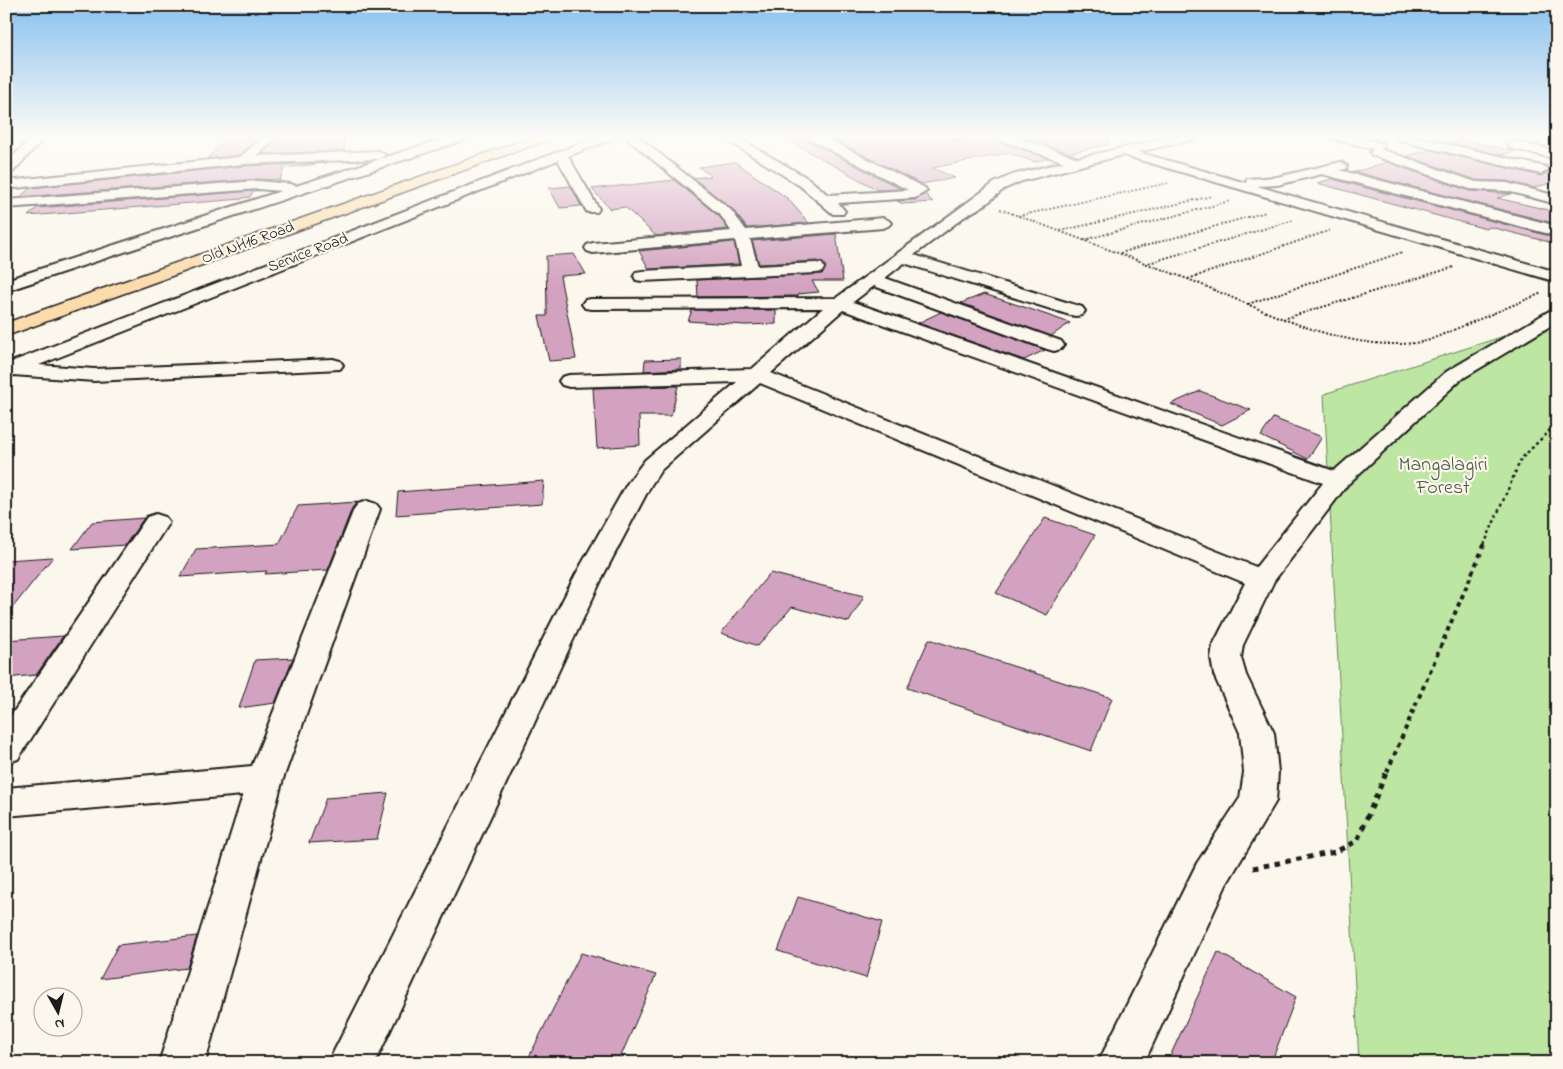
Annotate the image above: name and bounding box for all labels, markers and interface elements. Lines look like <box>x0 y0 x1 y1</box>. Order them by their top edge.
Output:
street label: Old NH16 Road <box>198 215 298 271</box>
street label: Service Road <box>264 227 352 279</box>
park label: Mangalagiri Forest <box>1398 451 1488 503</box>
north arrow <box>32 986 82 1036</box>
text: N <box>53 1012 66 1034</box>

